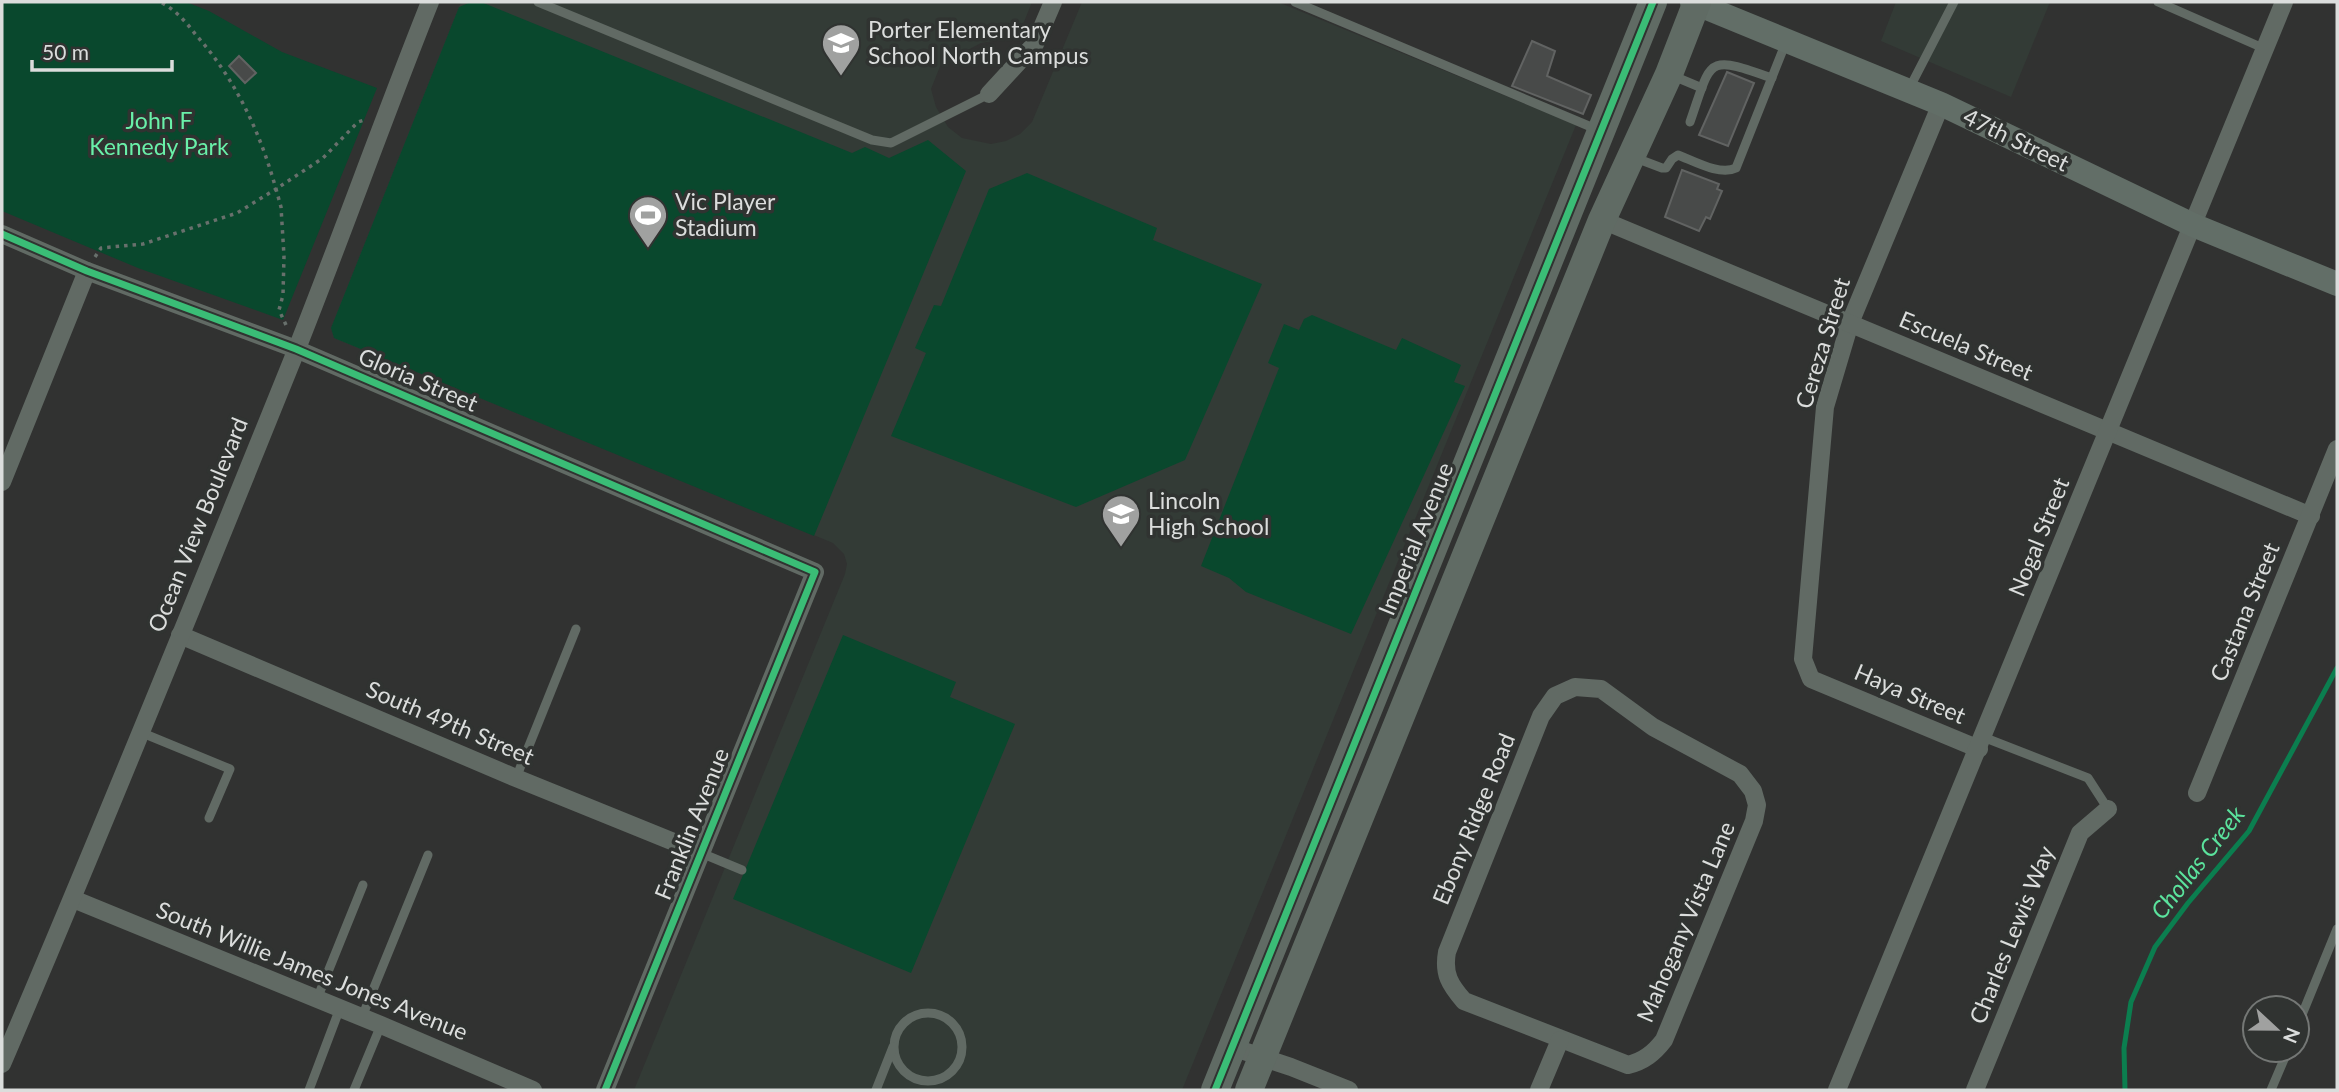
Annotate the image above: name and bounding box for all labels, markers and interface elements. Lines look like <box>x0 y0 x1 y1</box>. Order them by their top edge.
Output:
place label: Porter Elementary School North Campus <box>868 15 1089 69</box>
school or university icon: Porter Elementary School North Campus <box>820 22 862 77</box>
scale bar <box>32 28 172 72</box>
text: 50 m <box>42 39 89 64</box>
street label: 47th Street <box>1959 101 2075 177</box>
park label: John F Kennedy Park <box>89 106 229 160</box>
place label: Vic Player Stadium <box>675 187 776 241</box>
sports icon: Vic Player Stadium <box>627 194 669 249</box>
street label: Cereza Street <box>1789 273 1855 412</box>
street label: Escuela Street <box>1895 304 2038 386</box>
street label: Gloria Street <box>354 341 483 417</box>
street label: Ocean View Boulevard <box>141 413 253 636</box>
street label: Imperial Avenue <box>1372 458 1458 619</box>
street label: Nogal Street <box>2002 473 2075 600</box>
place label: Lincoln High School <box>1148 486 1269 540</box>
school or university icon: Lincoln High School <box>1100 493 1142 548</box>
street label: Castana Street <box>2204 537 2285 685</box>
street label: Haya Street <box>1851 657 1971 729</box>
street label: South 49th Street <box>362 674 539 770</box>
street label: Ebony Ridge Road <box>1426 729 1520 908</box>
street label: Franklin Avenue <box>648 744 734 904</box>
water label: Chollas Creek <box>2144 799 2250 924</box>
street label: Mahogany Vista Lane <box>1630 817 1740 1026</box>
street label: Charles Lewis Way <box>1963 842 2060 1028</box>
street label: South Willie James Jones Avenue <box>153 895 472 1046</box>
north arrow <box>2241 994 2311 1064</box>
text: N <box>2279 1024 2306 1047</box>

